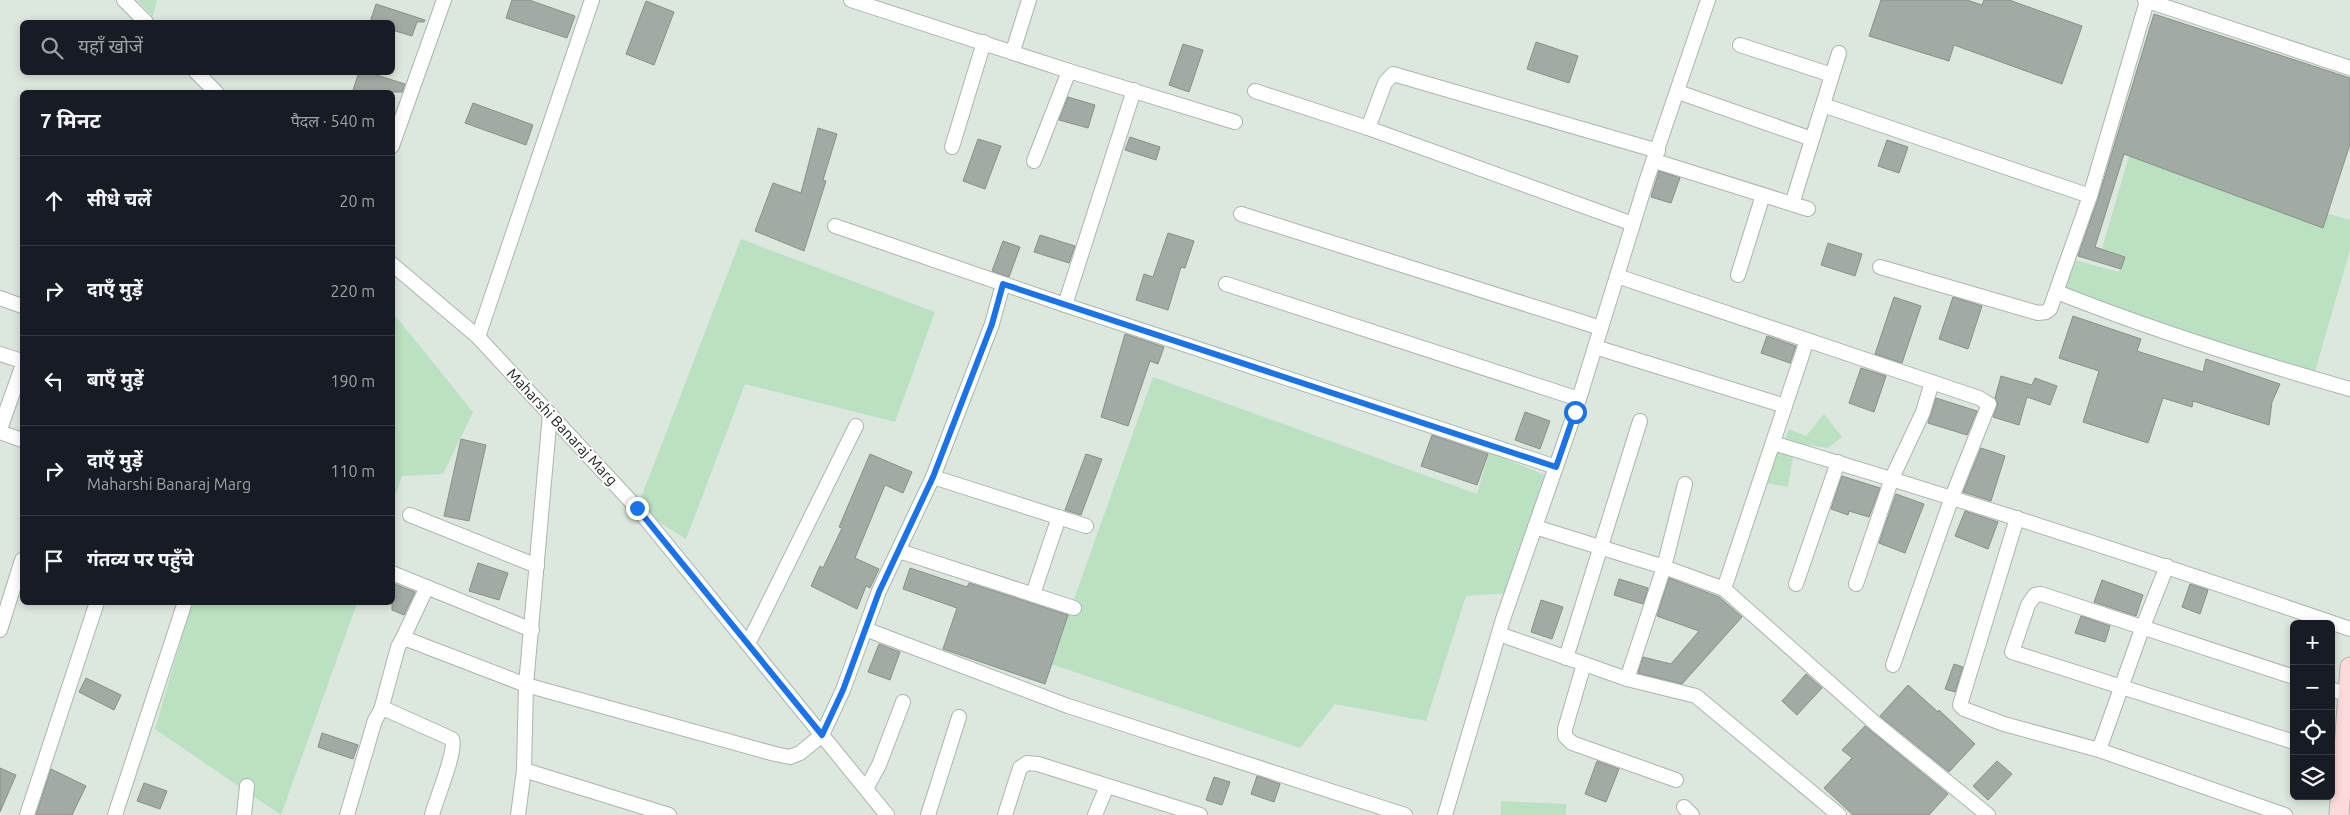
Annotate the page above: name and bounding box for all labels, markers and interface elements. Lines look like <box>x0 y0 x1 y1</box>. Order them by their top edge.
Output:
search box <box>20 20 395 75</box>
icon: search <box>38 34 66 62</box>
text: यहाँ खोजें <box>78 35 143 57</box>
text: 7 मिनट <box>40 108 101 132</box>
text: पैदल · 540 m <box>291 112 375 130</box>
icon: ahead <box>40 187 68 215</box>
text: सीधे चलें <box>87 188 151 210</box>
text: 20 m <box>339 192 375 210</box>
icon: right <box>40 277 68 305</box>
text: दाएँ मुड़ें <box>87 278 143 300</box>
text: 220 m <box>330 282 375 300</box>
street label: Maharshi Banaraj Marg <box>504 365 621 489</box>
icon: left <box>40 367 68 395</box>
text: बाएँ मुड़ें <box>87 368 144 390</box>
text: 190 m <box>330 372 375 390</box>
route start <box>1564 401 1587 424</box>
text: दाएँ मुड़ें <box>87 449 143 471</box>
icon: right <box>40 457 68 485</box>
text: 110 m <box>330 462 375 480</box>
text: Maharshi Banaraj Marg <box>87 475 251 493</box>
route end <box>626 497 649 520</box>
icon: arrive <box>40 547 68 575</box>
text: गंतव्य पर पहुँचे <box>87 548 194 570</box>
map controls <box>2290 620 2335 800</box>
button: + <box>2290 620 2335 665</box>
button: − <box>2290 665 2335 710</box>
button: locate <box>2290 710 2335 755</box>
button: layers <box>2290 755 2335 800</box>

